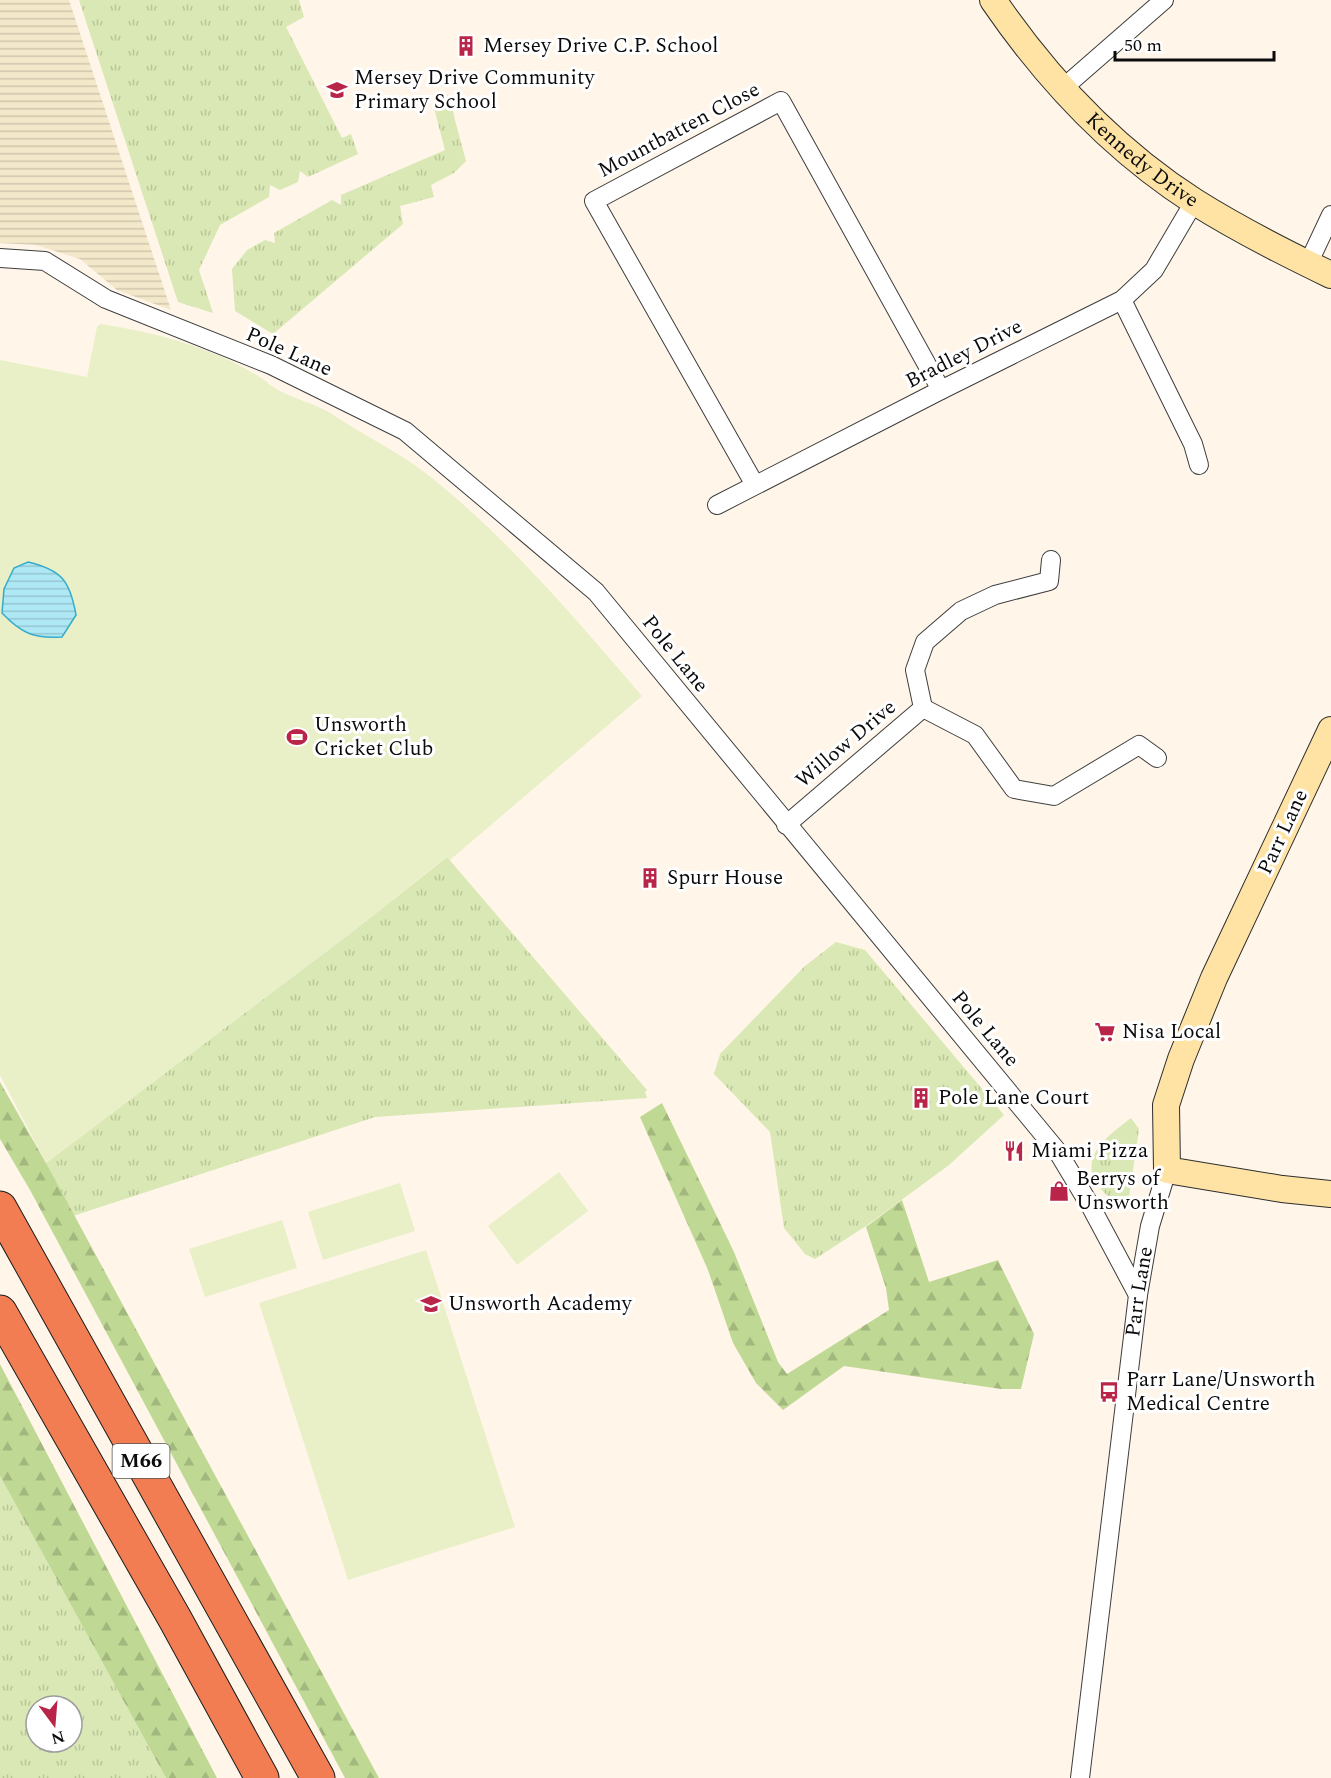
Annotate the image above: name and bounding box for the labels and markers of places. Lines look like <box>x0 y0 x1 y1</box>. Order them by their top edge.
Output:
place label: Mersey Drive C.P. School <box>483 30 718 62</box>
building icon: Mersey Drive C.P. School <box>454 34 478 58</box>
place label: Mersey Drive Community Primary School <box>354 62 595 118</box>
school or university icon: Mersey Drive Community Primary School <box>325 78 349 102</box>
place label: Unsworth Cricket Club <box>314 709 433 765</box>
sports icon: Unsworth Cricket Club <box>285 725 309 749</box>
place label: Spurr House <box>667 862 783 894</box>
building icon: Spurr House <box>638 866 662 890</box>
place label: Nisa Local <box>1122 1016 1221 1048</box>
supermarket icon: Nisa Local <box>1093 1020 1117 1044</box>
place label: Pole Lane Court <box>938 1082 1089 1114</box>
building icon: Pole Lane Court <box>909 1086 933 1110</box>
place label: Miami Pizza <box>1031 1135 1149 1167</box>
restaurant icon: Miami Pizza <box>1002 1139 1026 1163</box>
place label: Berrys of Unsworth <box>1076 1163 1169 1219</box>
shop icon: Berrys of Unsworth <box>1047 1179 1071 1203</box>
place label: Unsworth Academy <box>448 1288 633 1320</box>
school or university icon: Unsworth Academy <box>419 1292 443 1316</box>
place label: Parr Lane/Unsworth Medical Centre <box>1126 1364 1315 1420</box>
bus stop icon: Parr Lane/Unsworth Medical Centre <box>1097 1380 1121 1404</box>

